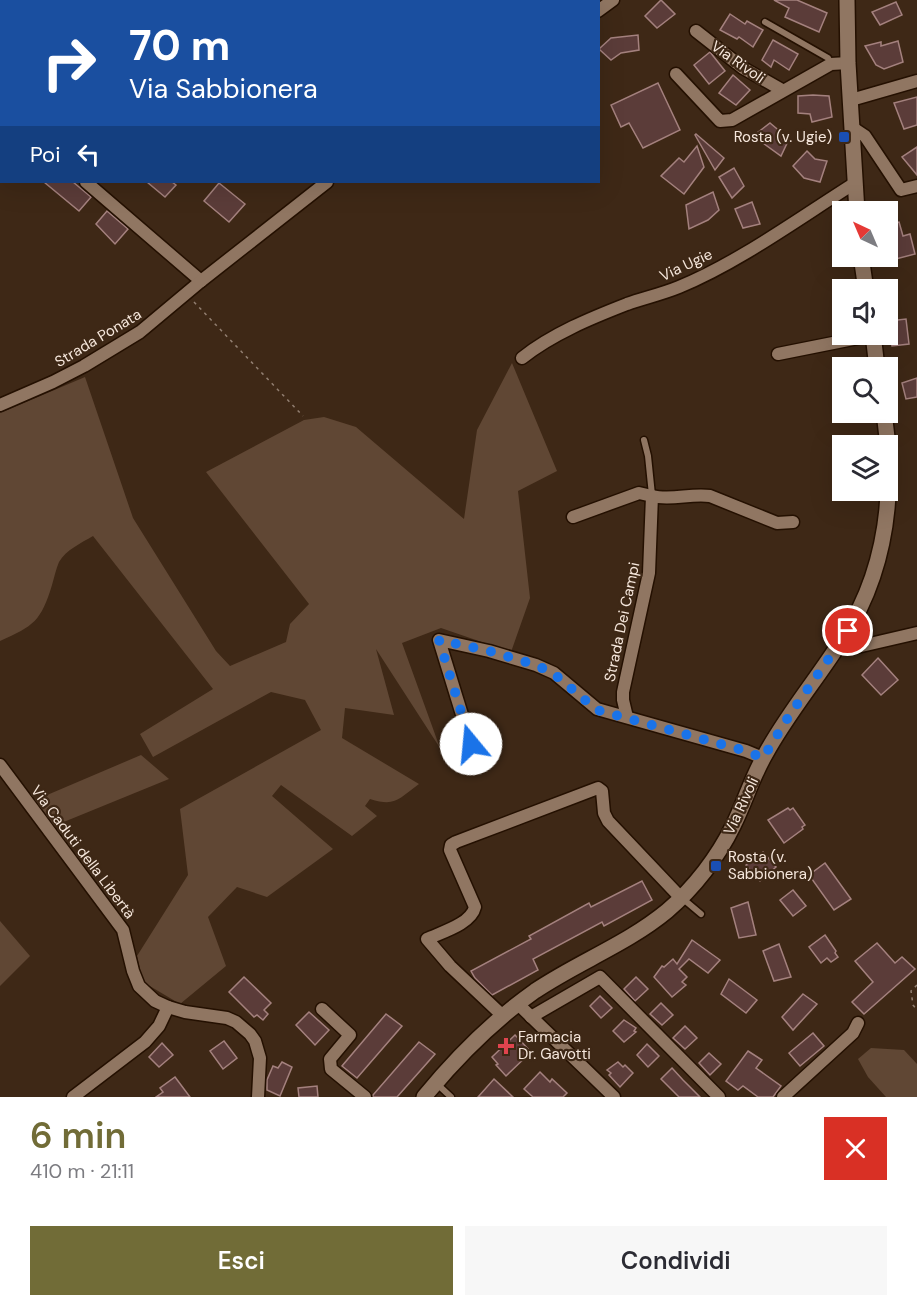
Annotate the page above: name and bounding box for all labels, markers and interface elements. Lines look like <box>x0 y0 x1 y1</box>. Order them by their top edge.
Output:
text: 70 m <box>129 18 230 73</box>
icon: right <box>30 24 108 102</box>
street label: Via Rivoli <box>707 36 769 88</box>
text: Via Sabbionera <box>129 71 318 106</box>
place label: Rosta (v. Ugie) <box>734 127 832 147</box>
marker: Rosta (v. Ugie) <box>837 130 851 144</box>
icon: left <box>72 138 105 171</box>
text: Poi <box>30 140 60 169</box>
north arrow <box>832 201 898 267</box>
map controls <box>832 201 898 501</box>
street label: Via Ugie <box>656 244 716 286</box>
button: sound <box>832 279 898 345</box>
street label: Strada Ponata <box>51 304 145 372</box>
button: search <box>832 357 898 423</box>
button: layers <box>832 435 898 501</box>
street label: Strada Dei Campi <box>600 560 644 684</box>
pin <box>822 605 873 656</box>
icon: arrive <box>831 614 864 647</box>
position arrow <box>439 712 503 776</box>
street label: Via Rivoli <box>719 774 763 838</box>
street label: Via Caduti della Libertà <box>26 781 140 923</box>
place label: Rosta (v. Sabbionera) <box>728 847 813 884</box>
marker: Rosta (v. Sabbionera) <box>709 859 723 873</box>
place label: Farmacia Dr. Gavotti <box>518 1027 591 1064</box>
marker: Farmacia Dr. Gavotti <box>499 1039 513 1053</box>
text: 6 min <box>30 1112 126 1159</box>
button: close <box>824 1117 887 1180</box>
text: 410 m · 21:11 <box>30 1158 134 1184</box>
button: Esci <box>30 1226 453 1295</box>
button: Condividi <box>465 1226 887 1295</box>

